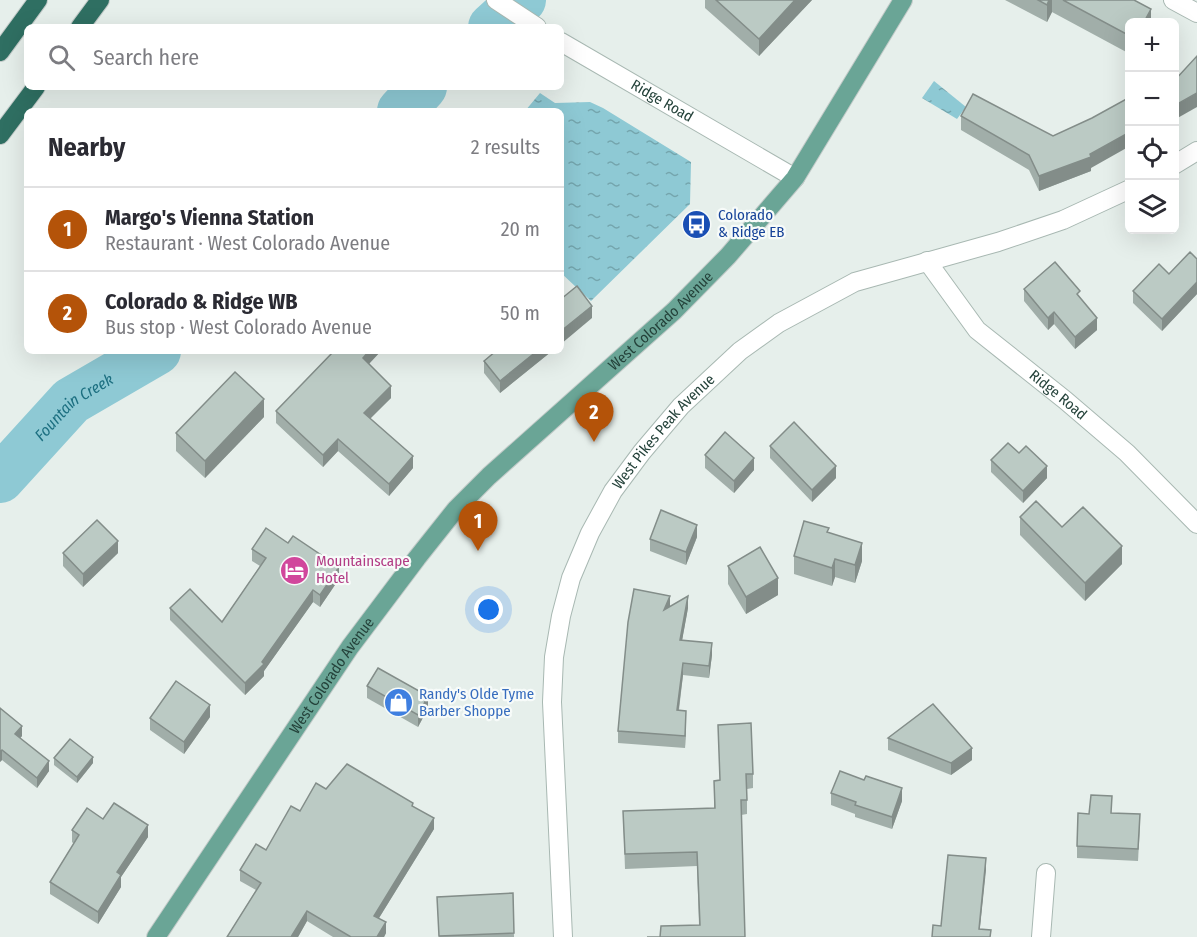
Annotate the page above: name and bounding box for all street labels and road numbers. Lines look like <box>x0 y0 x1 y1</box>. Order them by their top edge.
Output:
street label: Ridge Road <box>628 76 696 126</box>
street label: West Colorado Avenue <box>605 268 717 374</box>
street label: Ridge Road <box>1026 366 1090 424</box>
street label: West Pikes Peak Avenue <box>609 370 718 493</box>
street label: West Colorado Avenue <box>286 614 378 737</box>

